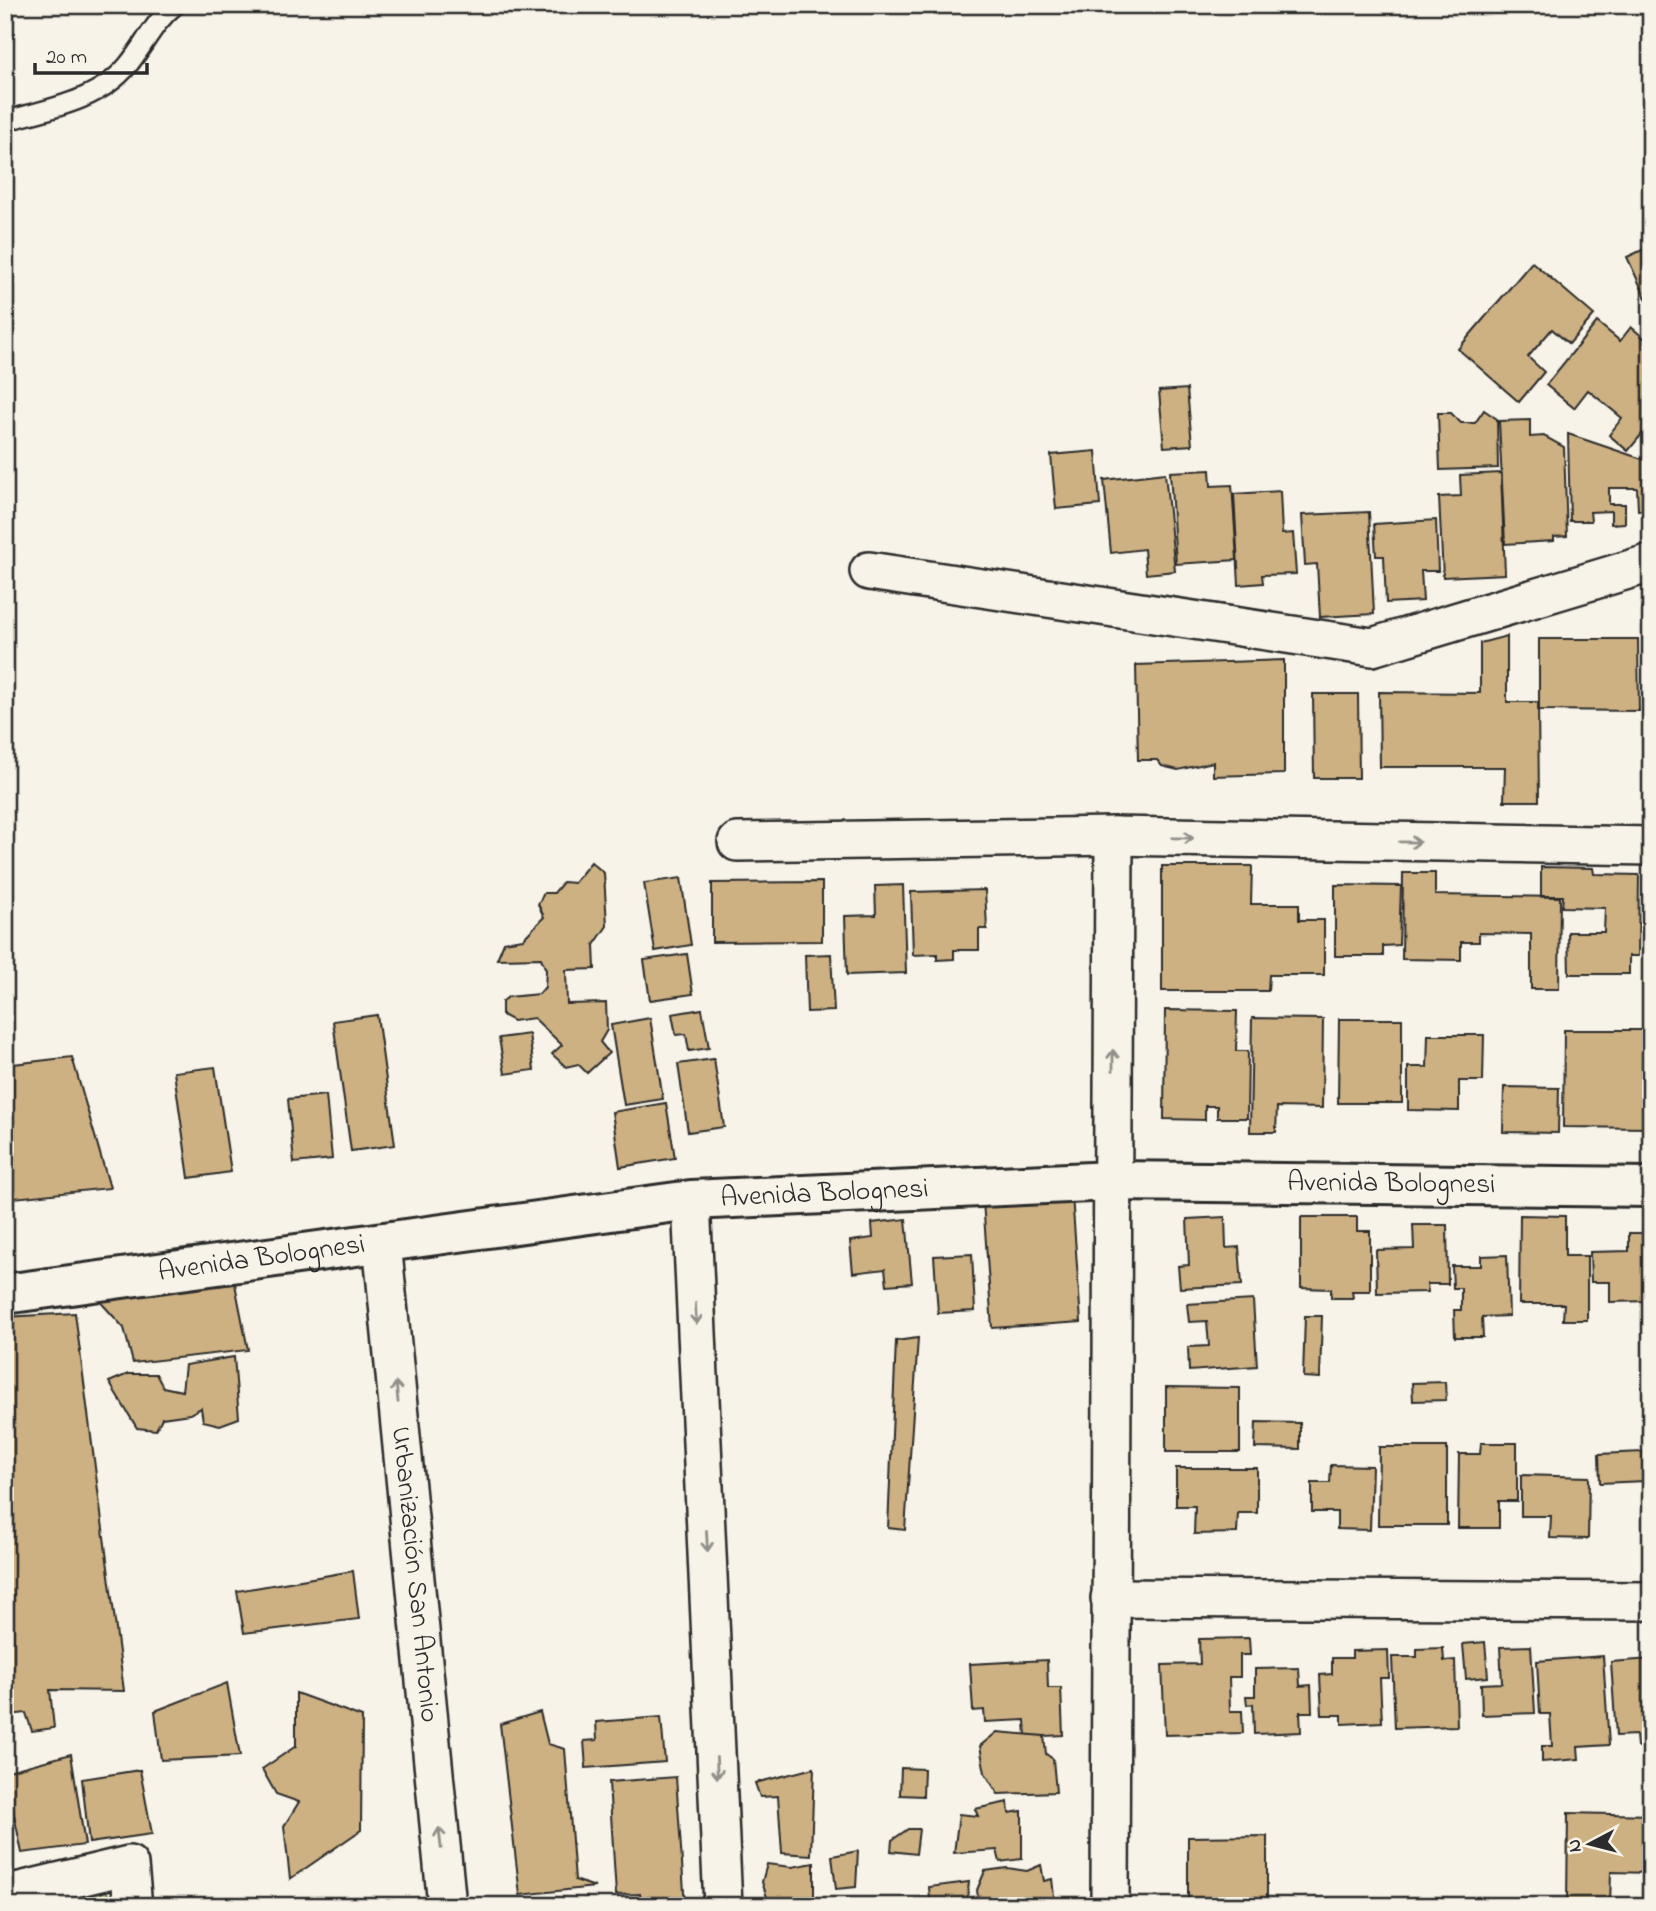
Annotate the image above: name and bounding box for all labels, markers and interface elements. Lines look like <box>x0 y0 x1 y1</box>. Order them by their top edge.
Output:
scale bar <box>35 32 147 76</box>
text: 20 m <box>46 43 87 73</box>
one-way arrow <box>1171 831 1194 844</box>
one-way arrow <box>1398 835 1421 848</box>
one-way arrow <box>1106 1049 1120 1072</box>
street label: Avenida Bolognesi <box>1287 1162 1496 1206</box>
street label: Avenida Bolognesi <box>719 1169 929 1219</box>
street label: Avenida Bolognesi <box>156 1224 368 1293</box>
one-way arrow <box>690 1302 703 1325</box>
one-way arrow <box>390 1381 403 1404</box>
street label: Urbanización San Antonio <box>380 1424 449 1724</box>
one-way arrow <box>700 1529 713 1552</box>
one-way arrow <box>711 1756 724 1779</box>
north arrow <box>1554 1810 1624 1880</box>
one-way arrow <box>433 1827 446 1850</box>
text: N <box>1561 1838 1590 1854</box>

